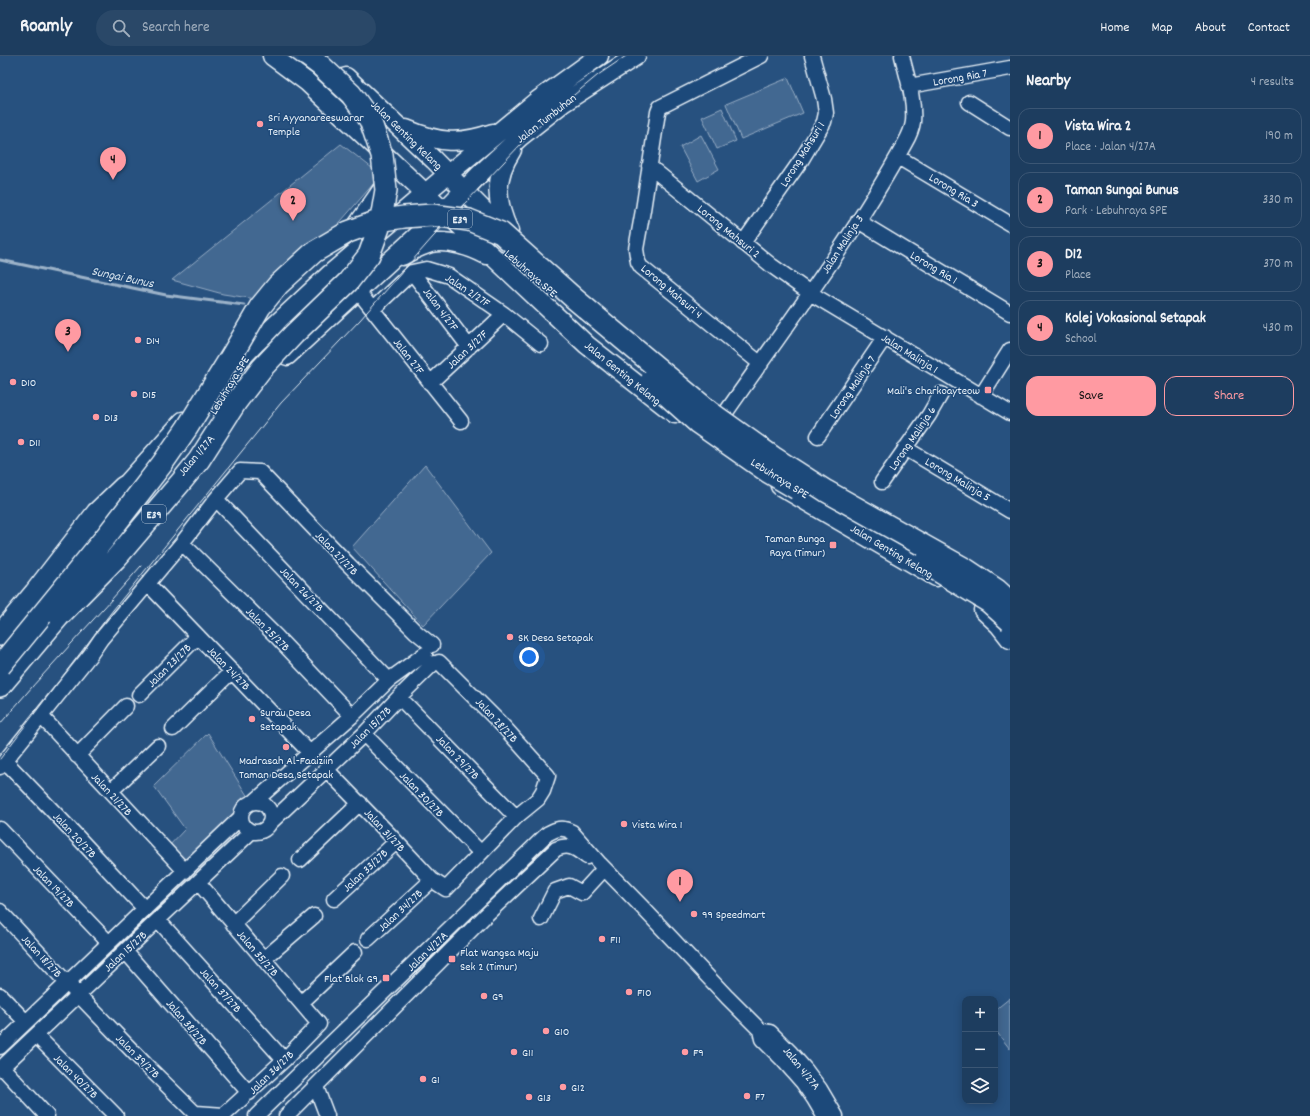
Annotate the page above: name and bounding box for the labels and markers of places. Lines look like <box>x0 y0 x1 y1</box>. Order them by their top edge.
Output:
place label: Sri Ayyanareeswarar Temple <box>268 110 364 141</box>
marker: Sri Ayyanareeswarar Temple <box>255 119 265 129</box>
pin: 4 <box>100 147 126 180</box>
pin: 2 <box>280 188 306 221</box>
pin: 3 <box>55 319 81 352</box>
place label: D14 <box>146 333 160 350</box>
marker: D14 <box>133 335 143 345</box>
place label: D10 <box>21 375 36 392</box>
marker: D10 <box>8 377 18 387</box>
place label: Mali's Charkoayteow <box>887 383 980 400</box>
marker: Mali's Charkoayteow <box>983 385 993 395</box>
place label: D15 <box>142 387 156 404</box>
marker: D15 <box>129 389 139 399</box>
place label: D13 <box>104 410 118 427</box>
marker: D13 <box>91 412 101 422</box>
place label: D11 <box>29 435 40 452</box>
marker: D11 <box>16 437 26 447</box>
place label: Taman Bunga Raya (Timur) <box>765 531 825 562</box>
marker: Taman Bunga Raya (Timur) <box>828 540 838 550</box>
place label: SK Desa Setapak <box>518 630 593 647</box>
marker: SK Desa Setapak <box>505 632 515 642</box>
place label: Surau Desa Setapak <box>260 705 311 736</box>
marker: Surau Desa Setapak <box>247 714 257 724</box>
marker: Madrasah Al-Faaiziin Taman Desa Setapak <box>281 742 291 752</box>
place label: Madrasah Al-Faaiziin Taman Desa Setapak <box>239 753 334 784</box>
place label: Vista Wira 1 <box>632 817 682 834</box>
marker: Vista Wira 1 <box>619 819 629 829</box>
pin: 1 <box>667 869 693 902</box>
place label: 99 Speedmart <box>702 907 766 924</box>
marker: 99 Speedmart <box>689 909 699 919</box>
place label: F11 <box>610 932 621 949</box>
marker: F11 <box>597 934 607 944</box>
place label: Flat Wangsa Maju Sek 2 (Timur) <box>460 945 539 976</box>
marker: Flat Wangsa Maju Sek 2 (Timur) <box>447 954 457 964</box>
place label: Flat Blok G9 <box>324 971 378 988</box>
marker: Flat Blok G9 <box>381 973 391 983</box>
place label: F10 <box>637 985 652 1002</box>
marker: F10 <box>624 987 634 997</box>
place label: G9 <box>492 989 504 1006</box>
marker: G9 <box>479 991 489 1001</box>
place label: G10 <box>554 1024 569 1041</box>
marker: G10 <box>541 1026 551 1036</box>
place label: G11 <box>522 1045 533 1062</box>
place label: F9 <box>693 1045 704 1062</box>
marker: G11 <box>509 1047 519 1057</box>
marker: F9 <box>680 1047 690 1057</box>
place label: G1 <box>431 1072 440 1089</box>
marker: G1 <box>418 1074 428 1084</box>
place label: G12 <box>571 1080 585 1097</box>
marker: G12 <box>558 1082 568 1092</box>
place label: F7 <box>755 1089 765 1106</box>
place label: G13 <box>537 1090 551 1107</box>
marker: F7 <box>742 1091 752 1101</box>
marker: G13 <box>524 1092 534 1102</box>

